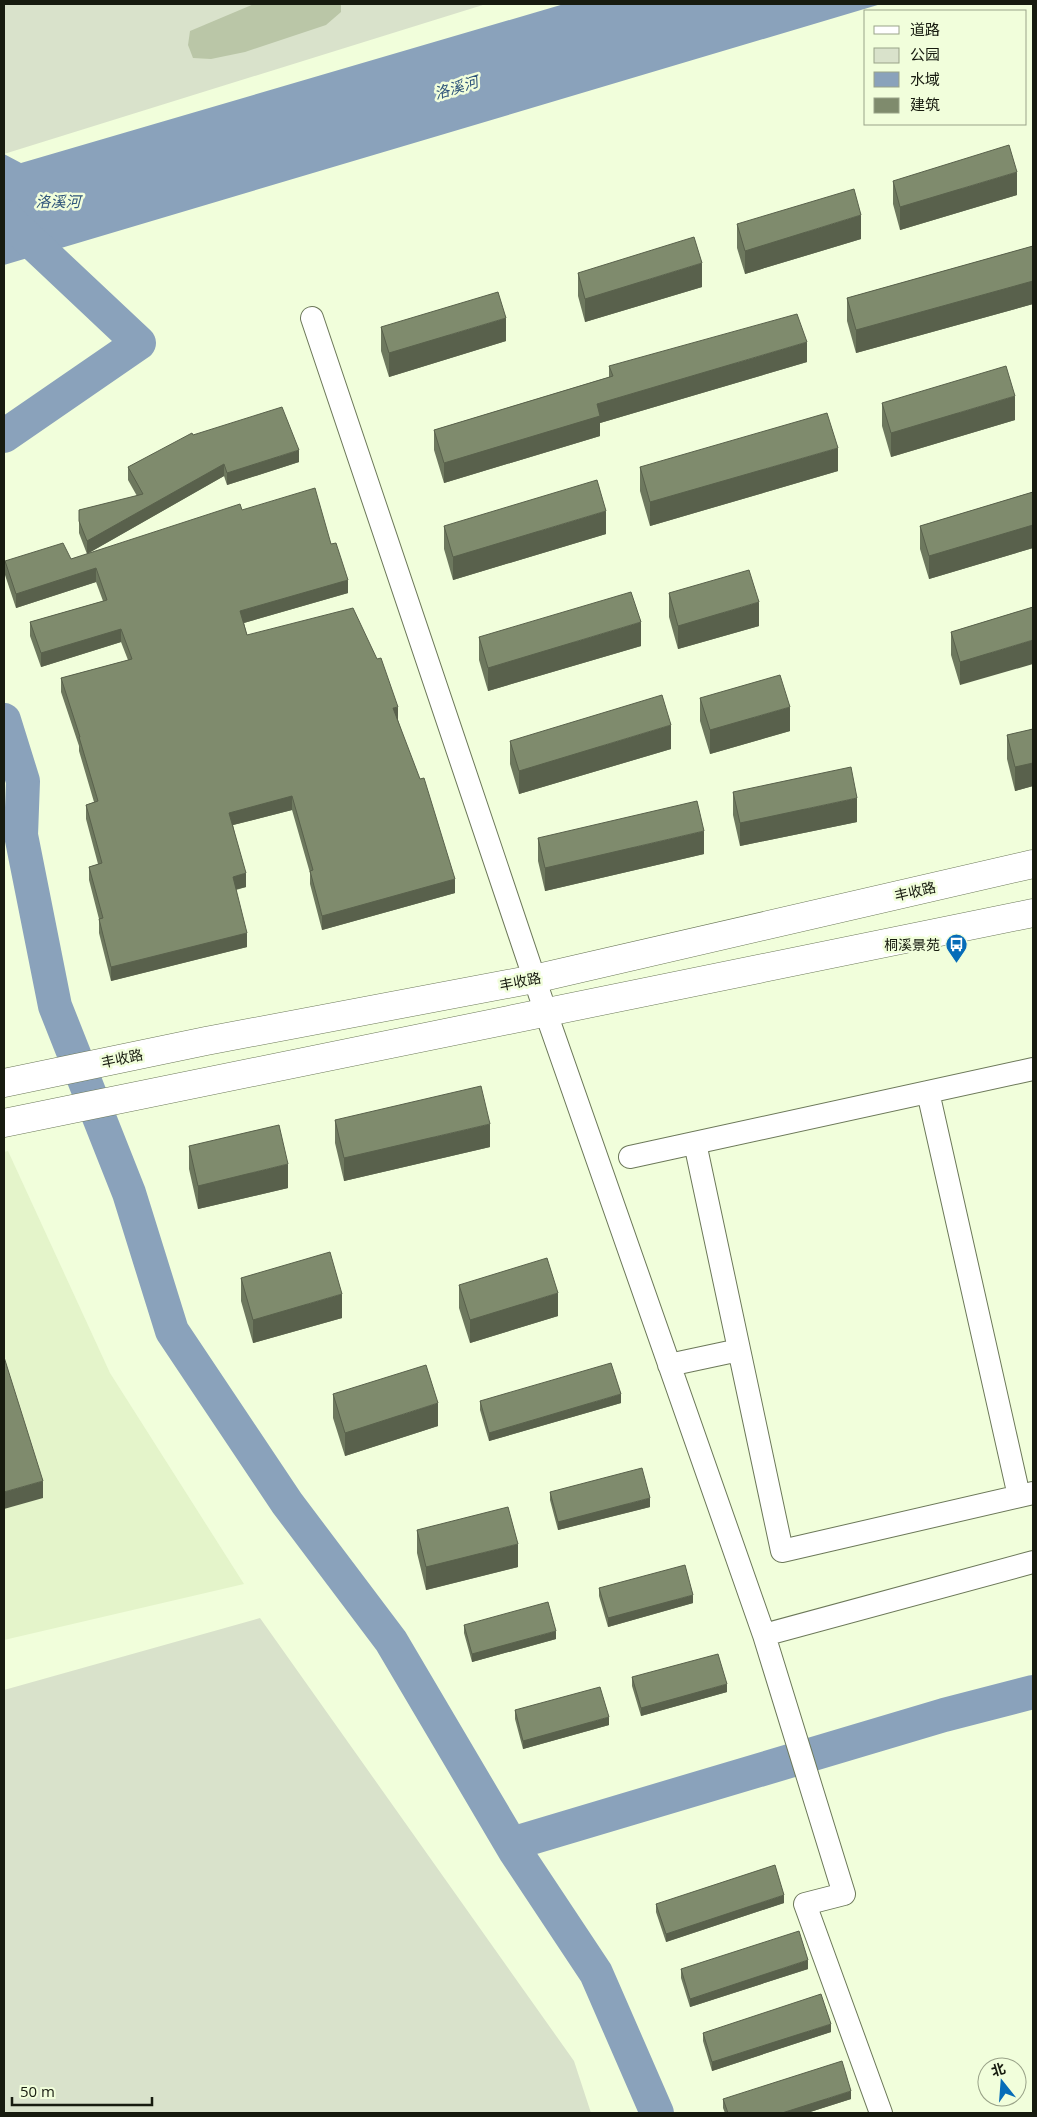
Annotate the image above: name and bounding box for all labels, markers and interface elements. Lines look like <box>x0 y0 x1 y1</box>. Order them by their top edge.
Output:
legend <box>864 10 1027 125</box>
text: 道路 <box>910 19 940 39</box>
text: 公园 <box>910 44 940 64</box>
text: 水域 <box>910 69 940 89</box>
water label: 洛溪河 <box>432 70 483 103</box>
text: 建筑 <box>910 94 940 114</box>
water label: 洛溪河 <box>35 191 83 211</box>
street label: 丰收路 <box>892 877 938 905</box>
bus stop icon: 桐溪景苑 <box>944 932 968 963</box>
place label: 桐溪景苑 <box>884 935 940 954</box>
street label: 丰收路 <box>498 968 542 994</box>
street label: 丰收路 <box>99 1044 145 1072</box>
north arrow <box>977 2057 1027 2107</box>
text: 北 <box>989 2058 1008 2080</box>
scale bar <box>12 2074 152 2106</box>
text: 50 m <box>20 2081 55 2101</box>

